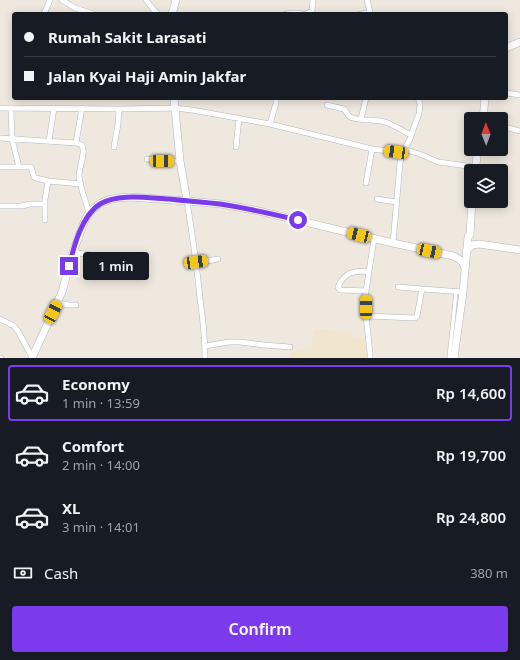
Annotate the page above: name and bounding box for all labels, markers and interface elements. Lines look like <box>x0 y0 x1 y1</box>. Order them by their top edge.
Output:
text: Rumah Sakit Larasati <box>48 27 207 47</box>
text: Jalan Kyai Haji Amin Jakfar <box>48 66 246 86</box>
north arrow <box>464 112 508 156</box>
map controls <box>464 112 508 208</box>
car <box>383 144 409 160</box>
car <box>150 155 174 167</box>
button: layers <box>464 164 508 208</box>
route start <box>289 211 307 229</box>
car <box>346 226 372 244</box>
car <box>416 243 442 259</box>
callout: 1 min <box>83 252 149 280</box>
car <box>183 254 209 270</box>
route end <box>60 257 78 275</box>
text: 1 min <box>98 257 134 275</box>
car <box>360 295 372 319</box>
car <box>42 299 64 325</box>
text: Economy <box>62 374 130 394</box>
icon: car <box>14 375 50 411</box>
text: Rp 14,600 <box>436 383 506 403</box>
text: 1 min · 13:59 <box>62 394 140 412</box>
text: Comfort <box>62 436 124 456</box>
icon: car <box>14 437 50 473</box>
text: Rp 19,700 <box>436 445 506 465</box>
text: 2 min · 14:00 <box>62 456 140 474</box>
text: XL <box>62 498 80 518</box>
icon: car <box>14 499 50 535</box>
text: Rp 24,800 <box>436 507 506 527</box>
text: 3 min · 14:01 <box>62 518 140 536</box>
icon: cash <box>12 562 34 584</box>
text: Cash <box>44 563 78 583</box>
text: 380 m <box>470 564 508 582</box>
button: Confirm <box>12 606 508 652</box>

